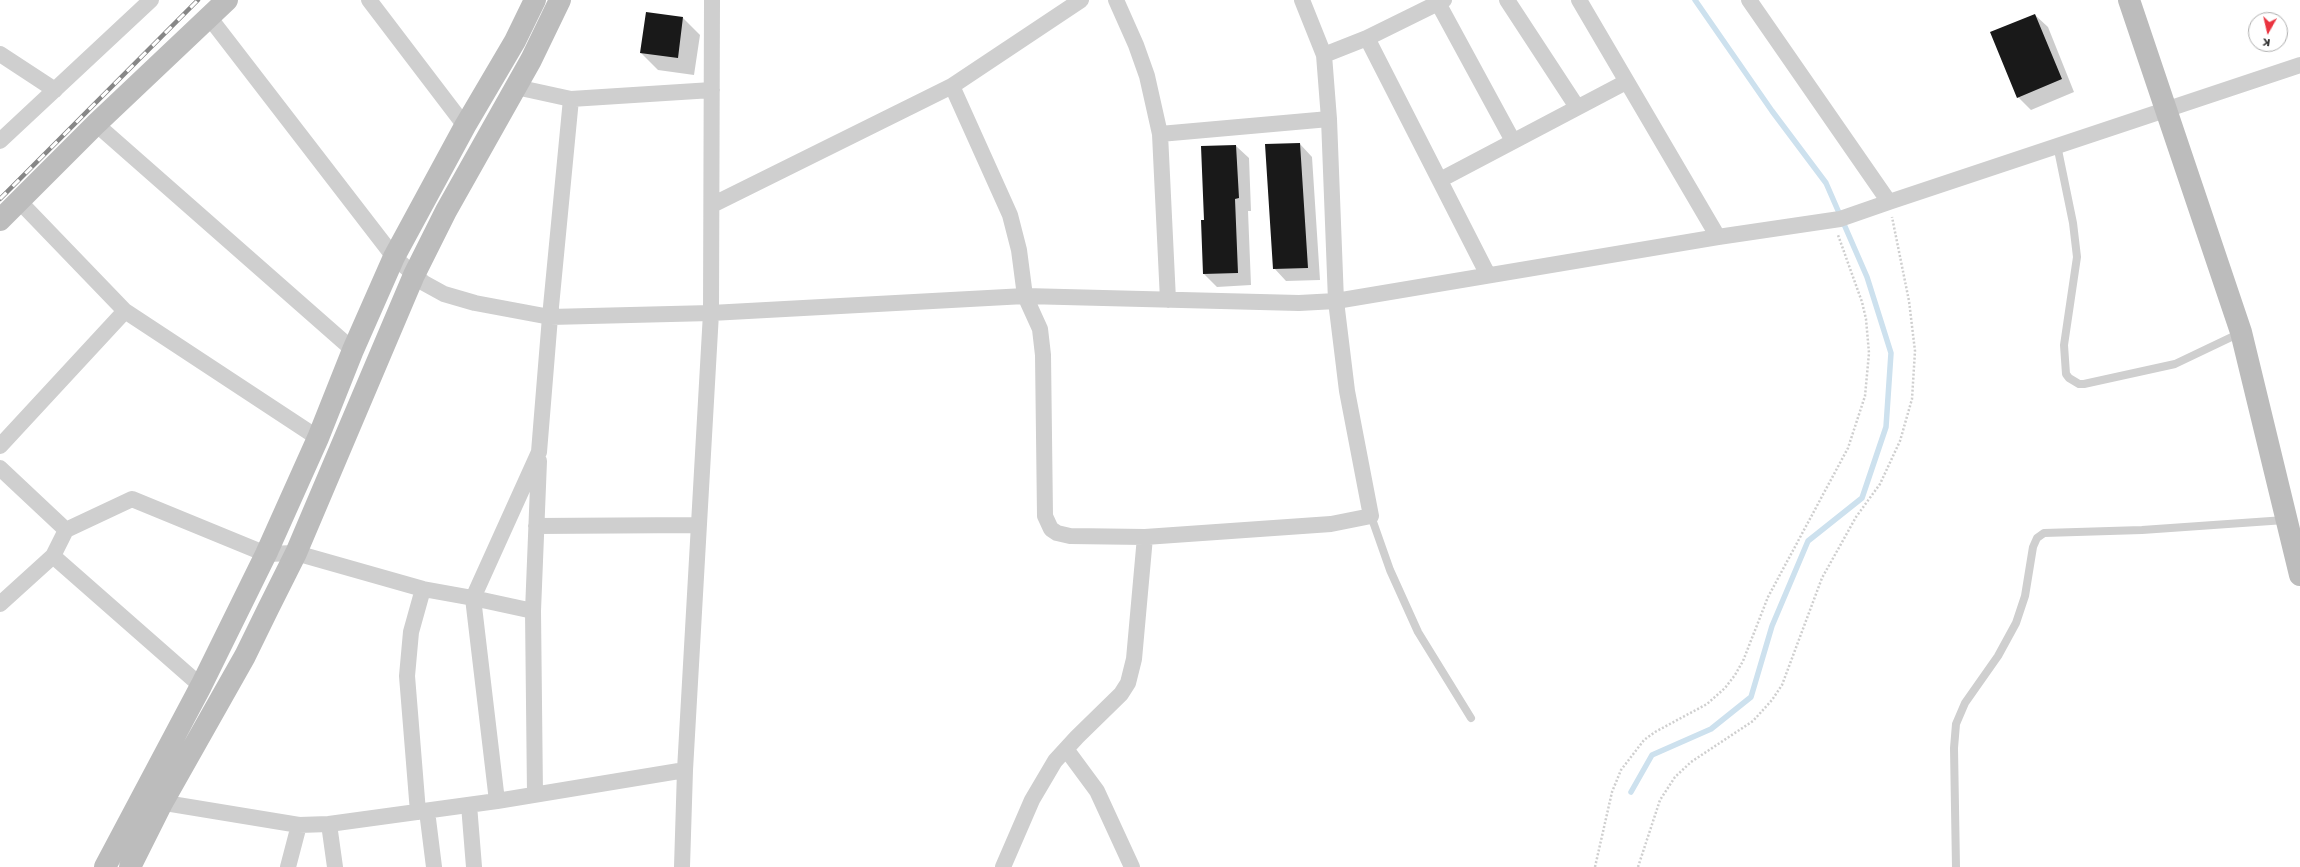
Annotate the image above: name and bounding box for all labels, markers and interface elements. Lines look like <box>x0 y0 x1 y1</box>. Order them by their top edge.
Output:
north arrow <box>2248 12 2288 52</box>
text: K <box>2262 34 2271 51</box>

